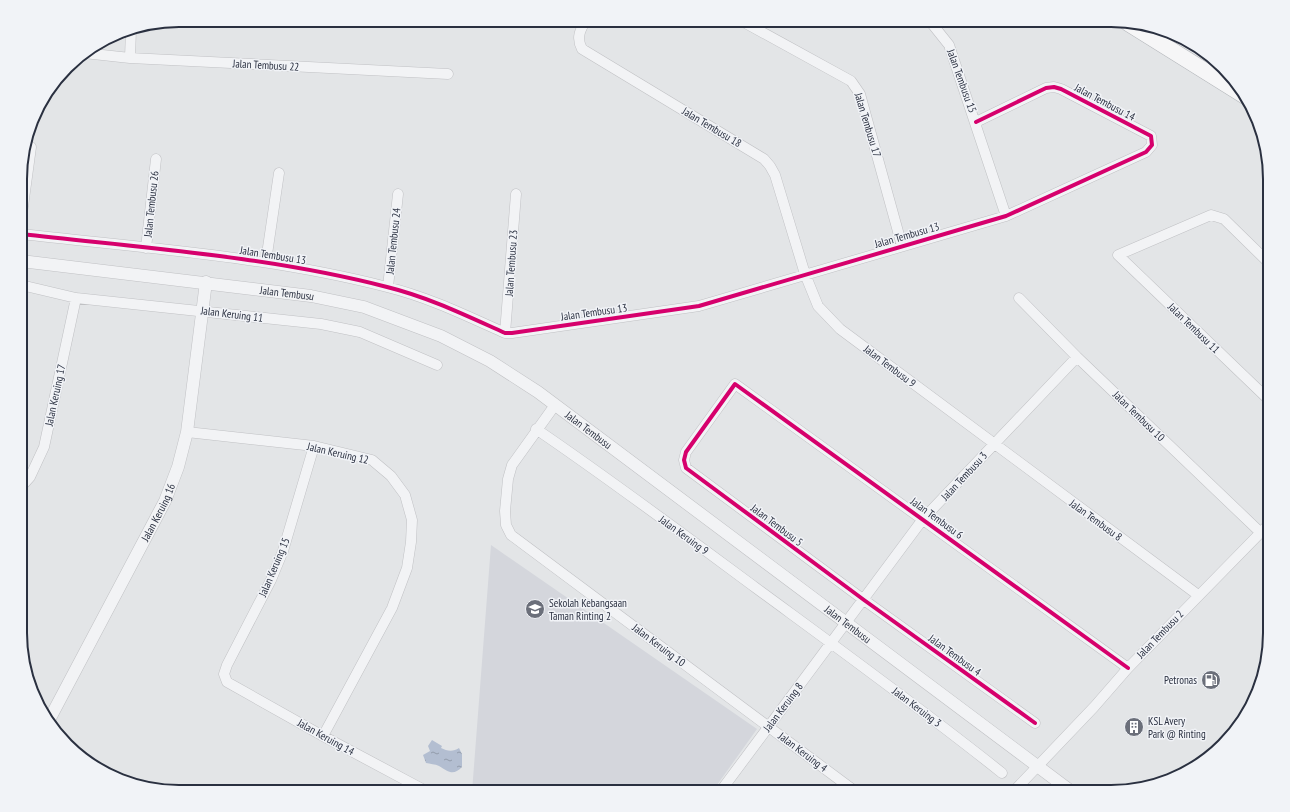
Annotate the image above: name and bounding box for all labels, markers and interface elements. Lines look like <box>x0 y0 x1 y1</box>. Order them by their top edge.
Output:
street label: Jalan Tembusu 15 <box>944 46 980 115</box>
street label: Jalan Tembusu 22 <box>231 56 300 74</box>
street label: Jalan Tembusu 14 <box>1071 80 1138 124</box>
street label: Jalan Tembusu 17 <box>851 90 884 159</box>
street label: Jalan Tembusu 18 <box>679 103 744 150</box>
street label: Jalan Tembusu 26 <box>140 170 161 239</box>
street label: Jalan Tembusu 24 <box>382 207 403 276</box>
street label: Jalan Tembusu 13 <box>872 219 941 251</box>
street label: Jalan Tembusu 23 <box>502 229 520 298</box>
street label: Jalan Tembusu 13 <box>238 243 307 267</box>
street label: Jalan Tembusu <box>258 283 316 304</box>
street label: Jalan Tembusu 11 <box>1164 299 1223 356</box>
street label: Jalan Tembusu 13 <box>559 300 628 324</box>
street label: Jalan Keruing 11 <box>199 303 264 325</box>
street label: Jalan Tembusu 9 <box>860 341 919 390</box>
street label: Jalan Keruing 17 <box>41 363 68 428</box>
street label: Jalan Tembusu 10 <box>1109 387 1168 444</box>
street label: Jalan Tembusu <box>562 407 615 452</box>
street label: Jalan Keruing 12 <box>305 439 370 467</box>
street label: Jalan Tembusu 3 <box>937 449 990 504</box>
street label: Jalan Keruing 16 <box>138 481 178 544</box>
street label: Jalan Tembusu 6 <box>907 494 966 542</box>
street label: Jalan Tembusu 8 <box>1066 496 1125 544</box>
street label: Jalan Tembusu 5 <box>747 500 806 549</box>
street label: Jalan Keruing 9 <box>656 512 712 558</box>
street label: Jalan Keruing 15 <box>255 535 293 600</box>
place label: Sekolah Kebangsaan Taman Rinting 2 <box>549 596 627 623</box>
school or university icon: Sekolah Kebangsaan Taman Rinting 2 <box>524 598 546 620</box>
street label: Jalan Tembusu <box>821 602 874 646</box>
street label: Jalan Tembusu 2 <box>1133 607 1186 662</box>
street label: Jalan Keruing 10 <box>629 620 688 669</box>
street label: Jalan Tembusu 4 <box>925 631 984 679</box>
fuel station icon: Petronas <box>1200 669 1222 691</box>
place label: Petronas <box>1164 673 1197 687</box>
street label: Jalan Keruing 8 <box>759 680 806 735</box>
street label: Jalan Keruing 3 <box>889 683 944 730</box>
place label: KSL Avery Park @ Rinting <box>1148 714 1206 741</box>
street label: Jalan Keruing 14 <box>294 715 357 758</box>
building icon: KSL Avery Park @ Rinting <box>1123 716 1145 738</box>
street label: Jalan Keruing 4 <box>775 728 830 775</box>

